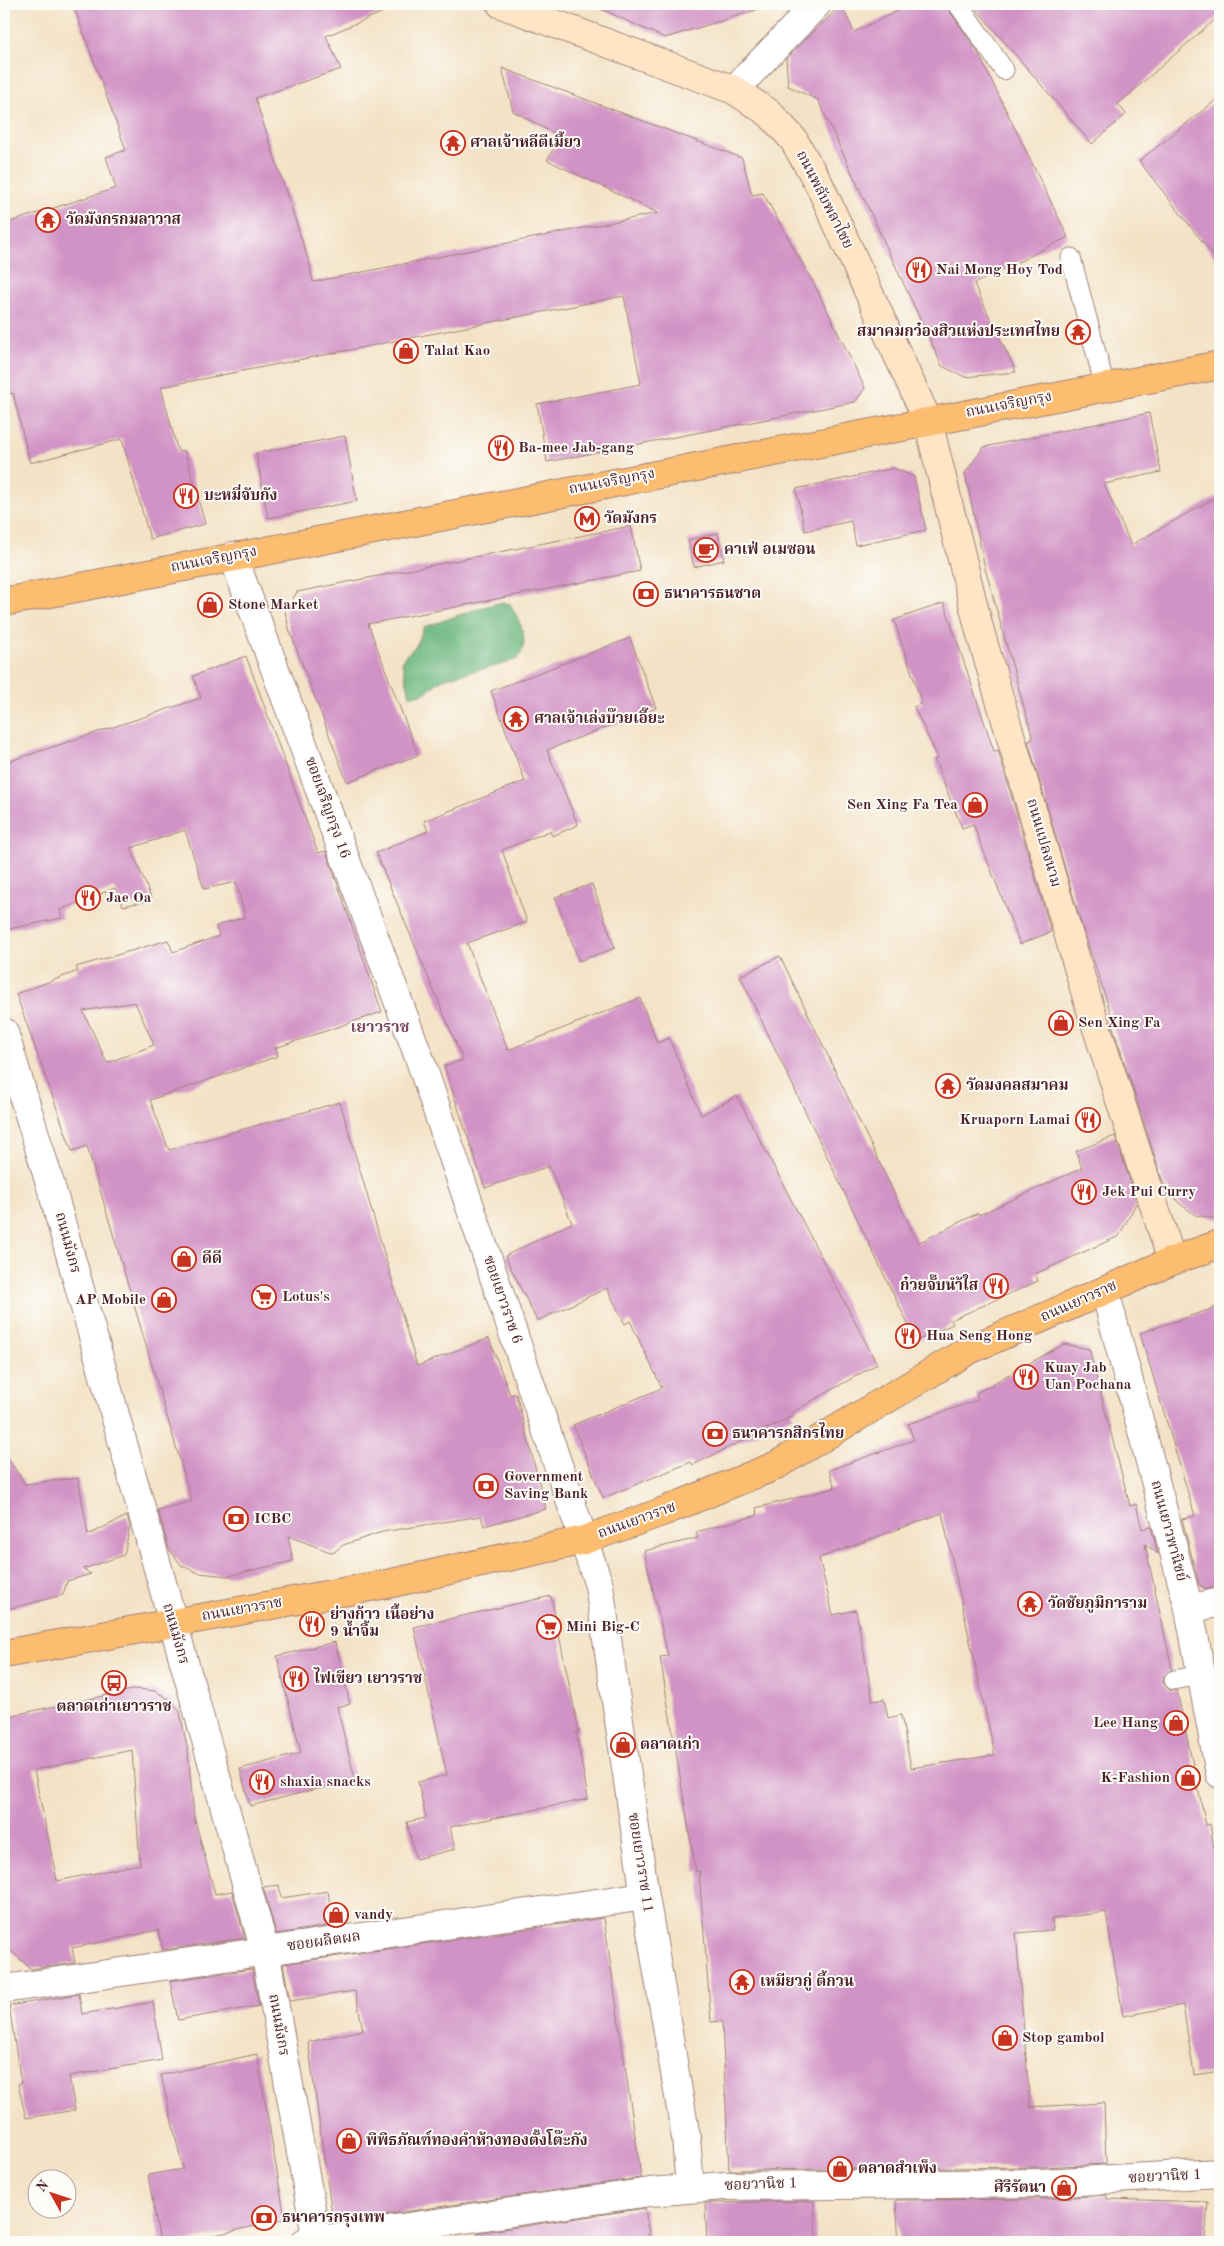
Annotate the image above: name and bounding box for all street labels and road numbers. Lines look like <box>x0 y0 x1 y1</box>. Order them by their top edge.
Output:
street label: ถนนพลับพลาไชย <box>793 146 860 252</box>
street label: ถนนเจริญกรุง <box>964 387 1054 423</box>
street label: ถนนเจริญกรุง <box>567 464 657 500</box>
street label: ถนนเจริญกรุง <box>169 542 259 578</box>
street label: ซอยเจริญกรุง 16 <box>300 755 354 861</box>
street label: ถนนแปลงนาม <box>1023 797 1064 889</box>
street label: ถนนมังกร <box>52 1210 84 1275</box>
street label: ซอยเยาวราช 6 <box>480 1254 524 1346</box>
street label: ถนนเยาวราช <box>1039 1279 1119 1325</box>
street label: ถนนเยาวพานิชย์ <box>1147 1478 1193 1583</box>
street label: ถนนเยาวราช <box>596 1500 678 1542</box>
street label: ถนนเยาวราช <box>200 1596 284 1624</box>
street label: ถนนมังกร <box>159 1601 193 1666</box>
street label: ซอยเยาวราช 11 <box>625 1812 655 1914</box>
street label: ซอยผลิตผล <box>286 1927 362 1955</box>
street label: ถนนมังกร <box>265 1992 293 2057</box>
street label: ซอยวานิช 1 <box>1128 2166 1202 2186</box>
street label: ซอยวานิช 1 <box>724 2174 798 2194</box>

